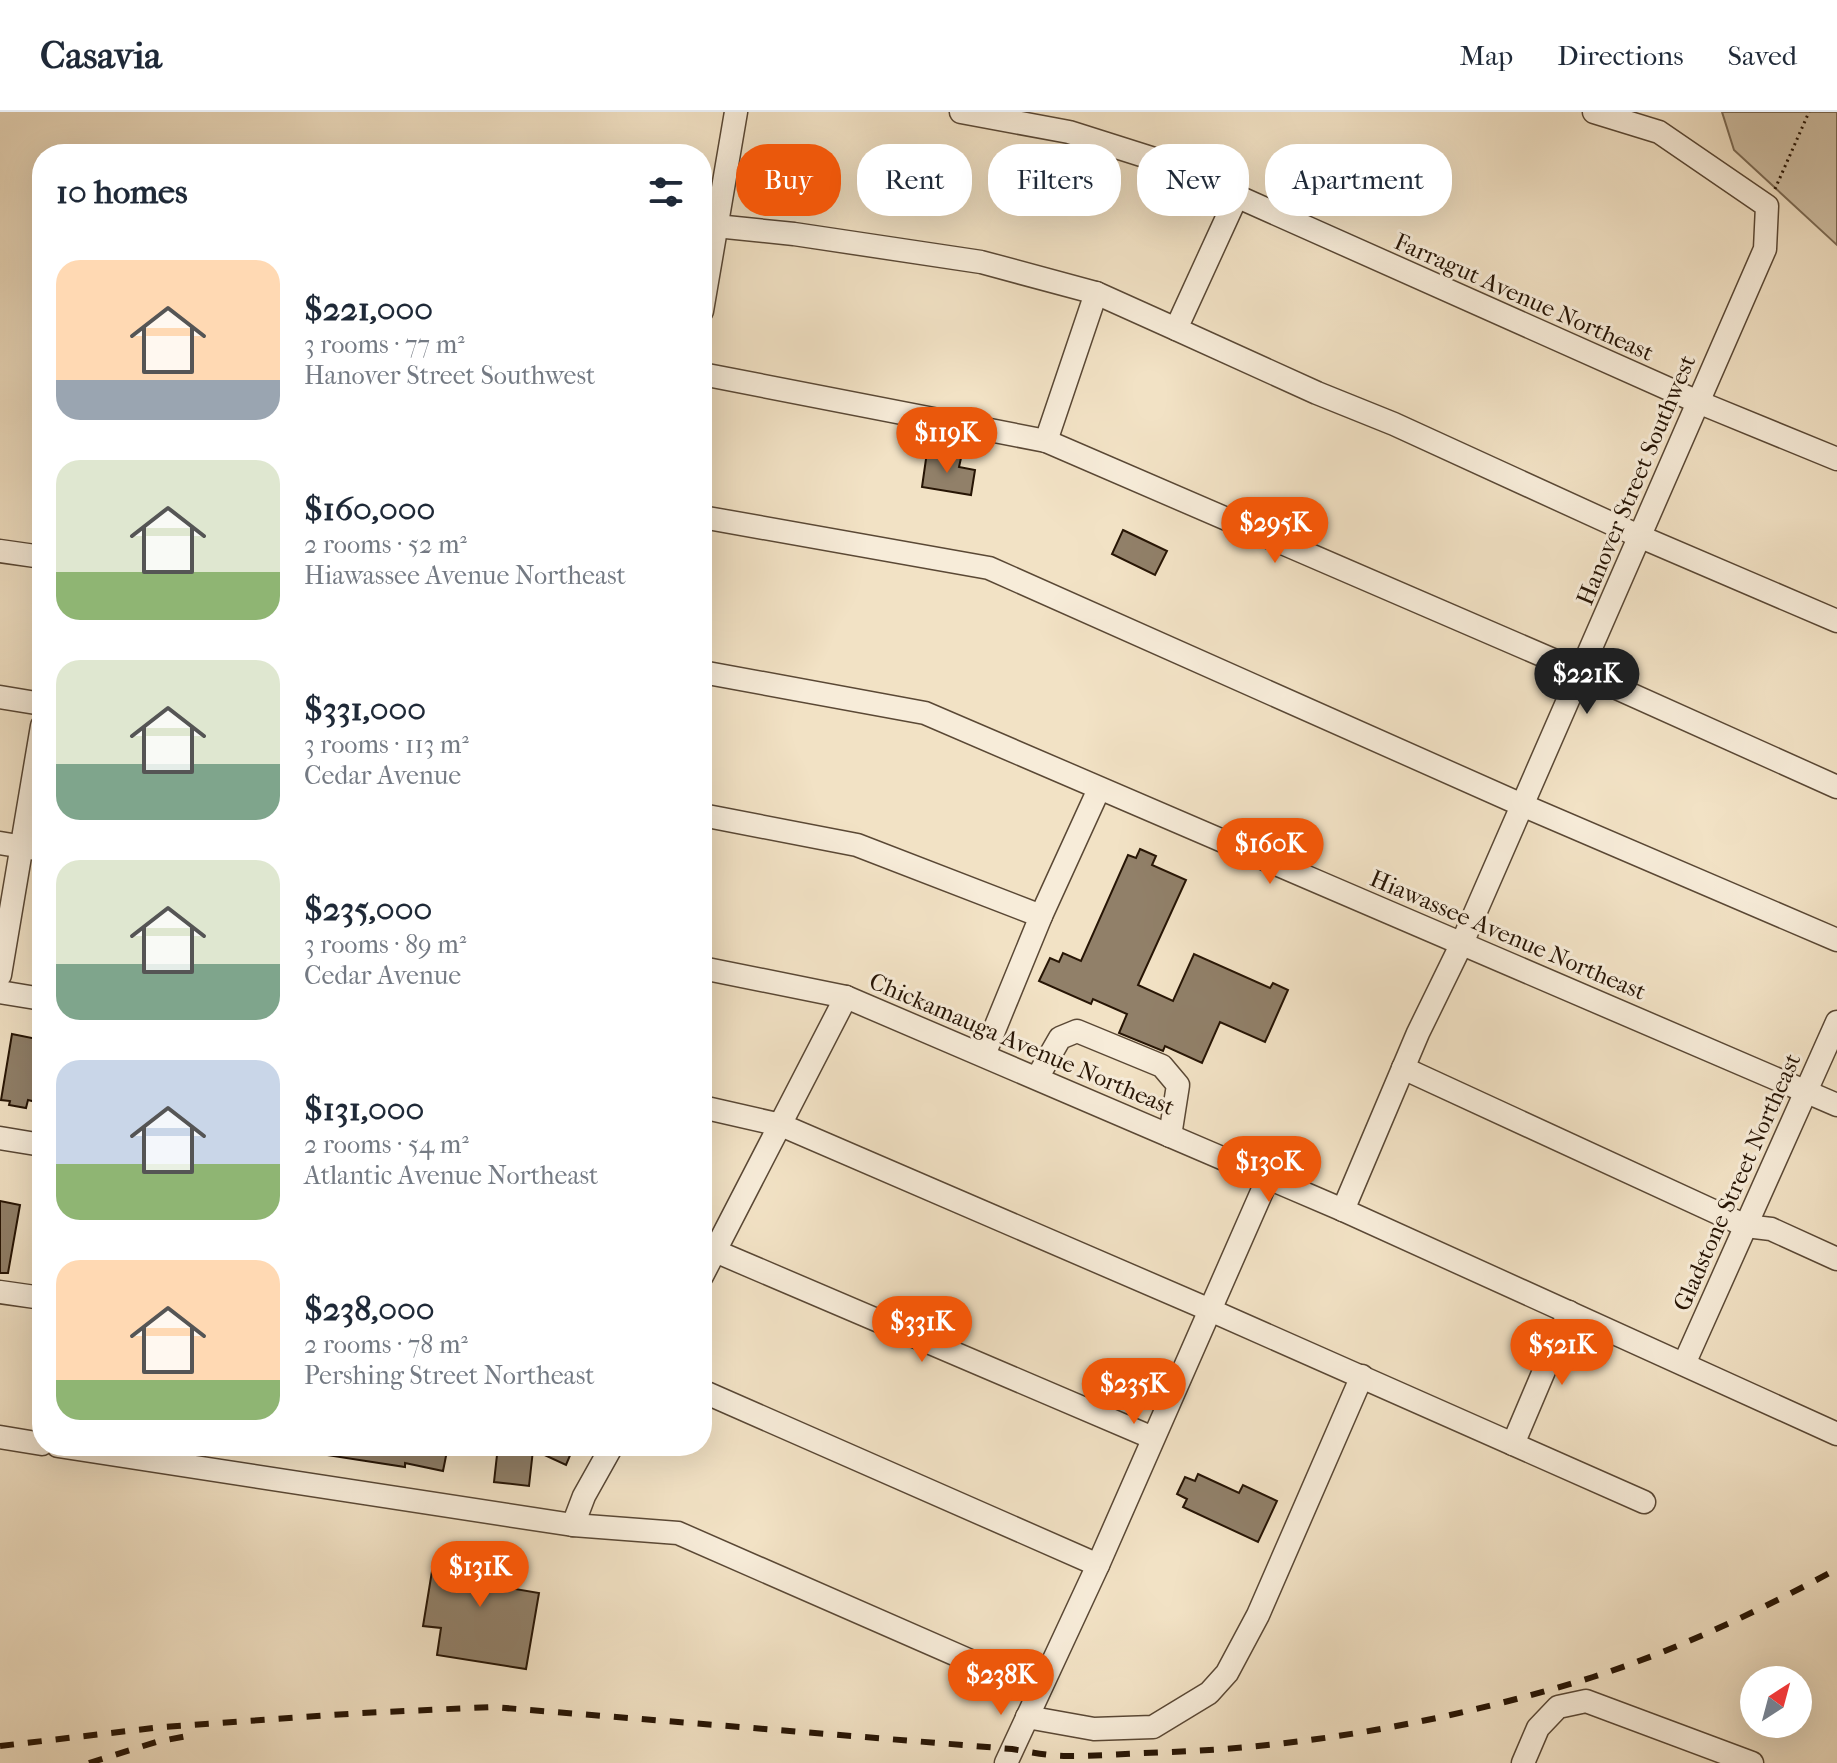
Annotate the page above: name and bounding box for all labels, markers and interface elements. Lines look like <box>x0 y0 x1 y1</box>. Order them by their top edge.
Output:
text: Casavia <box>40 33 162 78</box>
text: Map <box>1460 39 1513 72</box>
text: Directions <box>1557 39 1684 72</box>
text: Saved <box>1728 39 1797 72</box>
chip: Buy <box>736 144 841 216</box>
chip: Rent <box>857 144 972 216</box>
chip: Filters <box>988 144 1121 216</box>
chip: New <box>1137 144 1249 216</box>
chip: Apartment <box>1265 144 1452 216</box>
icon: filters <box>644 170 688 214</box>
text: 10 homes <box>56 172 187 212</box>
street label: Farragut Avenue Northeast <box>1390 227 1658 367</box>
text: $221,000 <box>304 289 433 329</box>
icon: home <box>120 292 216 388</box>
text: 3 rooms · 77 m² <box>304 329 465 360</box>
street label: Hanover Street Southwest <box>1571 350 1702 609</box>
text: Hanover Street Southwest <box>304 360 595 391</box>
pin: $119K <box>891 407 1003 475</box>
text: $119K <box>914 417 980 448</box>
text: $160,000 <box>304 489 435 529</box>
icon: home <box>120 492 216 588</box>
pin: $295K <box>1219 497 1331 565</box>
text: $295K <box>1239 507 1311 538</box>
text: 2 rooms · 52 m² <box>304 529 467 560</box>
text: Hiawassee Avenue Northeast <box>304 560 626 591</box>
pin: $221K <box>1531 648 1643 716</box>
text: $221K <box>1552 658 1622 689</box>
text: $331,000 <box>304 689 426 729</box>
icon: home <box>120 692 216 788</box>
text: 3 rooms · 113 m² <box>304 729 469 760</box>
text: Cedar Avenue <box>304 760 461 791</box>
pin: $160K <box>1214 818 1326 886</box>
text: $160K <box>1235 828 1305 859</box>
street label: Hiawassee Avenue Northeast <box>1366 864 1651 1006</box>
text: $235,000 <box>304 889 432 929</box>
icon: home <box>120 892 216 988</box>
text: 3 rooms · 89 m² <box>304 929 466 960</box>
text: Cedar Avenue <box>304 960 461 991</box>
street label: Chickamauga Avenue Northeast <box>865 967 1179 1121</box>
street label: Gladstone Street Northeast <box>1667 1048 1807 1315</box>
text: $131,000 <box>304 1089 424 1129</box>
icon: home <box>120 1092 216 1188</box>
text: 2 rooms · 54 m² <box>304 1129 469 1160</box>
pin: $130K <box>1213 1136 1325 1204</box>
text: $130K <box>1235 1146 1303 1177</box>
text: Atlantic Avenue Northeast <box>304 1160 598 1191</box>
text: $238,000 <box>304 1289 435 1329</box>
icon: home <box>120 1292 216 1388</box>
pin: $331K <box>866 1296 978 1364</box>
text: $331K <box>890 1306 954 1337</box>
pin: $521K <box>1506 1319 1618 1387</box>
text: 2 rooms · 78 m² <box>304 1329 468 1360</box>
text: $521K <box>1528 1329 1596 1360</box>
pin: $235K <box>1078 1358 1190 1426</box>
text: Pershing Street Northeast <box>304 1360 595 1391</box>
text: $235K <box>1100 1368 1168 1399</box>
pin: $131K <box>424 1541 536 1609</box>
text: $131K <box>449 1551 511 1582</box>
pin: $238K <box>945 1649 1057 1717</box>
text: $238K <box>966 1659 1036 1690</box>
north arrow <box>1740 1666 1812 1738</box>
map controls <box>1740 1666 1812 1738</box>

